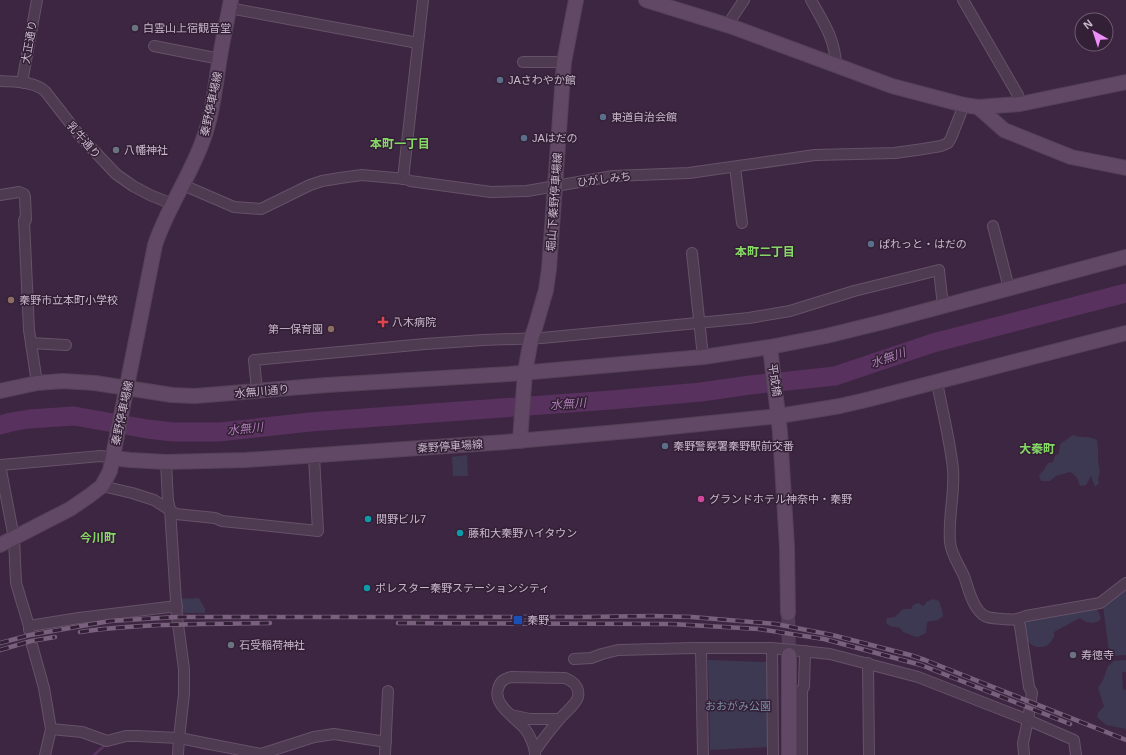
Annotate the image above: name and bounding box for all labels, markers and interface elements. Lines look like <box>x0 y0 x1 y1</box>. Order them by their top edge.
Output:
north arrow <box>1074 12 1114 52</box>
text: N <box>1081 17 1095 31</box>
street label: 大正通り <box>19 19 39 65</box>
place label: 白雲山上宿観音堂 <box>143 22 231 34</box>
marker: 白雲山上宿観音堂 <box>130 23 140 33</box>
street label: 秦野停車場線 <box>198 70 224 138</box>
place label: JAさわやか館 <box>508 74 576 86</box>
marker: JAさわやか館 <box>495 75 505 85</box>
place label: 東道自治会館 <box>611 111 677 123</box>
marker: 東道自治会館 <box>598 112 608 122</box>
street label: 乳牛通り <box>65 119 103 161</box>
place label: JAはだの <box>532 132 578 144</box>
marker: JAはだの <box>519 133 529 143</box>
district label: 本町一丁目 <box>370 137 430 151</box>
place label: 八幡神社 <box>124 144 168 156</box>
marker: 八幡神社 <box>111 145 121 155</box>
street label: 堀山下秦野停車場線 <box>545 152 563 252</box>
street label: ひがしみち <box>576 170 632 188</box>
place label: ぱれっと・はだの <box>879 238 967 250</box>
marker: ぱれっと・はだの <box>866 239 876 249</box>
district label: 本町二丁目 <box>735 245 795 259</box>
place label: 秦野市立本町小学校 <box>19 294 118 306</box>
marker: 秦野市立本町小学校 <box>6 295 16 305</box>
marker: 八木病院 <box>377 316 389 328</box>
place label: 八木病院 <box>392 316 436 328</box>
place label: 第一保育園 <box>268 323 323 335</box>
marker: 第一保育園 <box>326 324 336 334</box>
water label: 水無川 <box>869 345 909 370</box>
street label: 平成橋 <box>767 363 783 397</box>
street label: 秦野停車場線 <box>109 379 135 447</box>
street label: 水無川通り <box>234 383 290 399</box>
water label: 水無川 <box>550 396 588 412</box>
water label: 水無川 <box>226 420 266 438</box>
street label: 秦野停車場線 <box>417 438 483 454</box>
place label: 秦野警察署秦野駅前交番 <box>673 440 794 452</box>
marker: 秦野警察署秦野駅前交番 <box>660 441 670 451</box>
district label: 大秦町 <box>1019 442 1055 456</box>
place label: グランドホテル神奈中・秦野 <box>709 493 852 505</box>
marker: グランドホテル神奈中・秦野 <box>696 494 706 504</box>
place label: 関野ビル7 <box>376 513 426 525</box>
marker: 関野ビル7 <box>363 514 373 524</box>
place label: 藤和大秦野ハイタウン <box>468 527 577 539</box>
marker: 藤和大秦野ハイタウン <box>455 528 465 538</box>
district label: 今川町 <box>80 531 116 545</box>
place label: ポレスター秦野ステーションシティ <box>375 582 550 594</box>
marker: ポレスター秦野ステーションシティ <box>362 583 372 593</box>
marker: 秦野 <box>512 614 524 626</box>
place label: 秦野 <box>527 614 549 626</box>
place label: 石受稲荷神社 <box>239 639 305 651</box>
marker: 石受稲荷神社 <box>226 640 236 650</box>
place label: 寿徳寺 <box>1081 649 1114 661</box>
marker: 寿徳寺 <box>1068 650 1078 660</box>
park label: おおがみ公園 <box>705 700 771 712</box>

